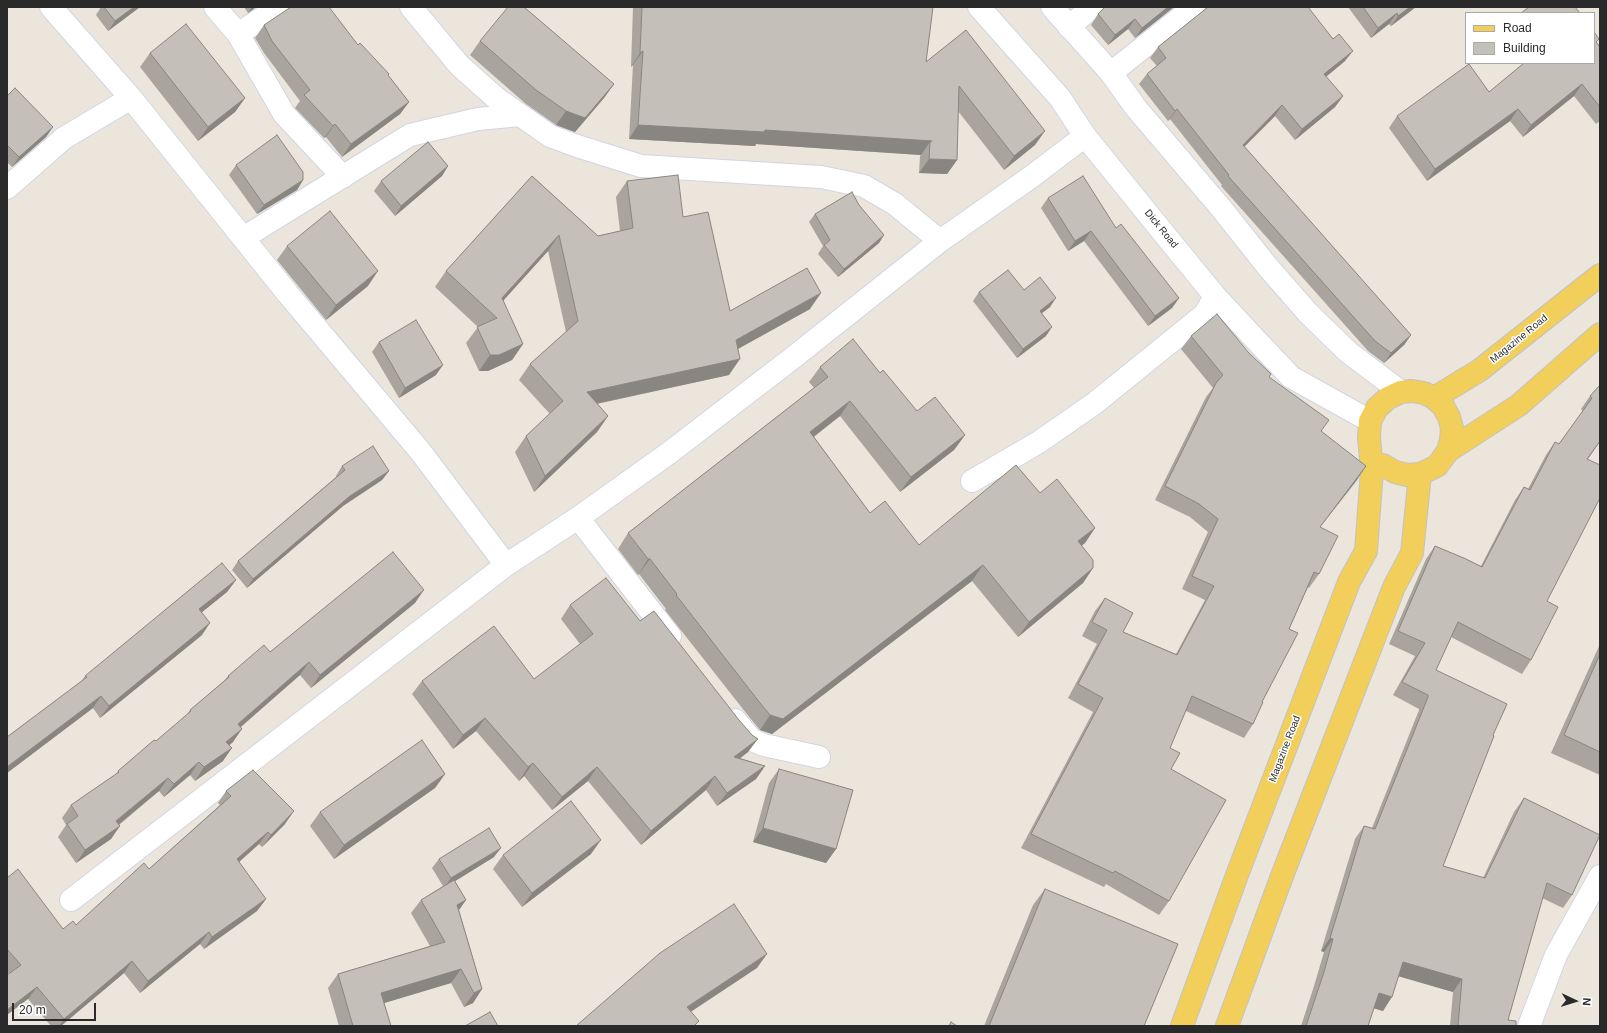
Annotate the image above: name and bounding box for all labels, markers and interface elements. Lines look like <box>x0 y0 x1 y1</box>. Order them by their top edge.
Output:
legend <box>1465 12 1595 64</box>
text: Road <box>1503 21 1532 35</box>
text: Building <box>1503 41 1546 55</box>
street label: Dick Road <box>1142 207 1180 251</box>
street label: Magazine Road <box>1488 312 1550 366</box>
street label: Magazine Road <box>1267 714 1303 784</box>
north arrow <box>1555 981 1595 1021</box>
scale bar <box>14 995 98 1021</box>
text: N <box>1581 997 1593 1006</box>
text: 20 m <box>19 1003 46 1017</box>

